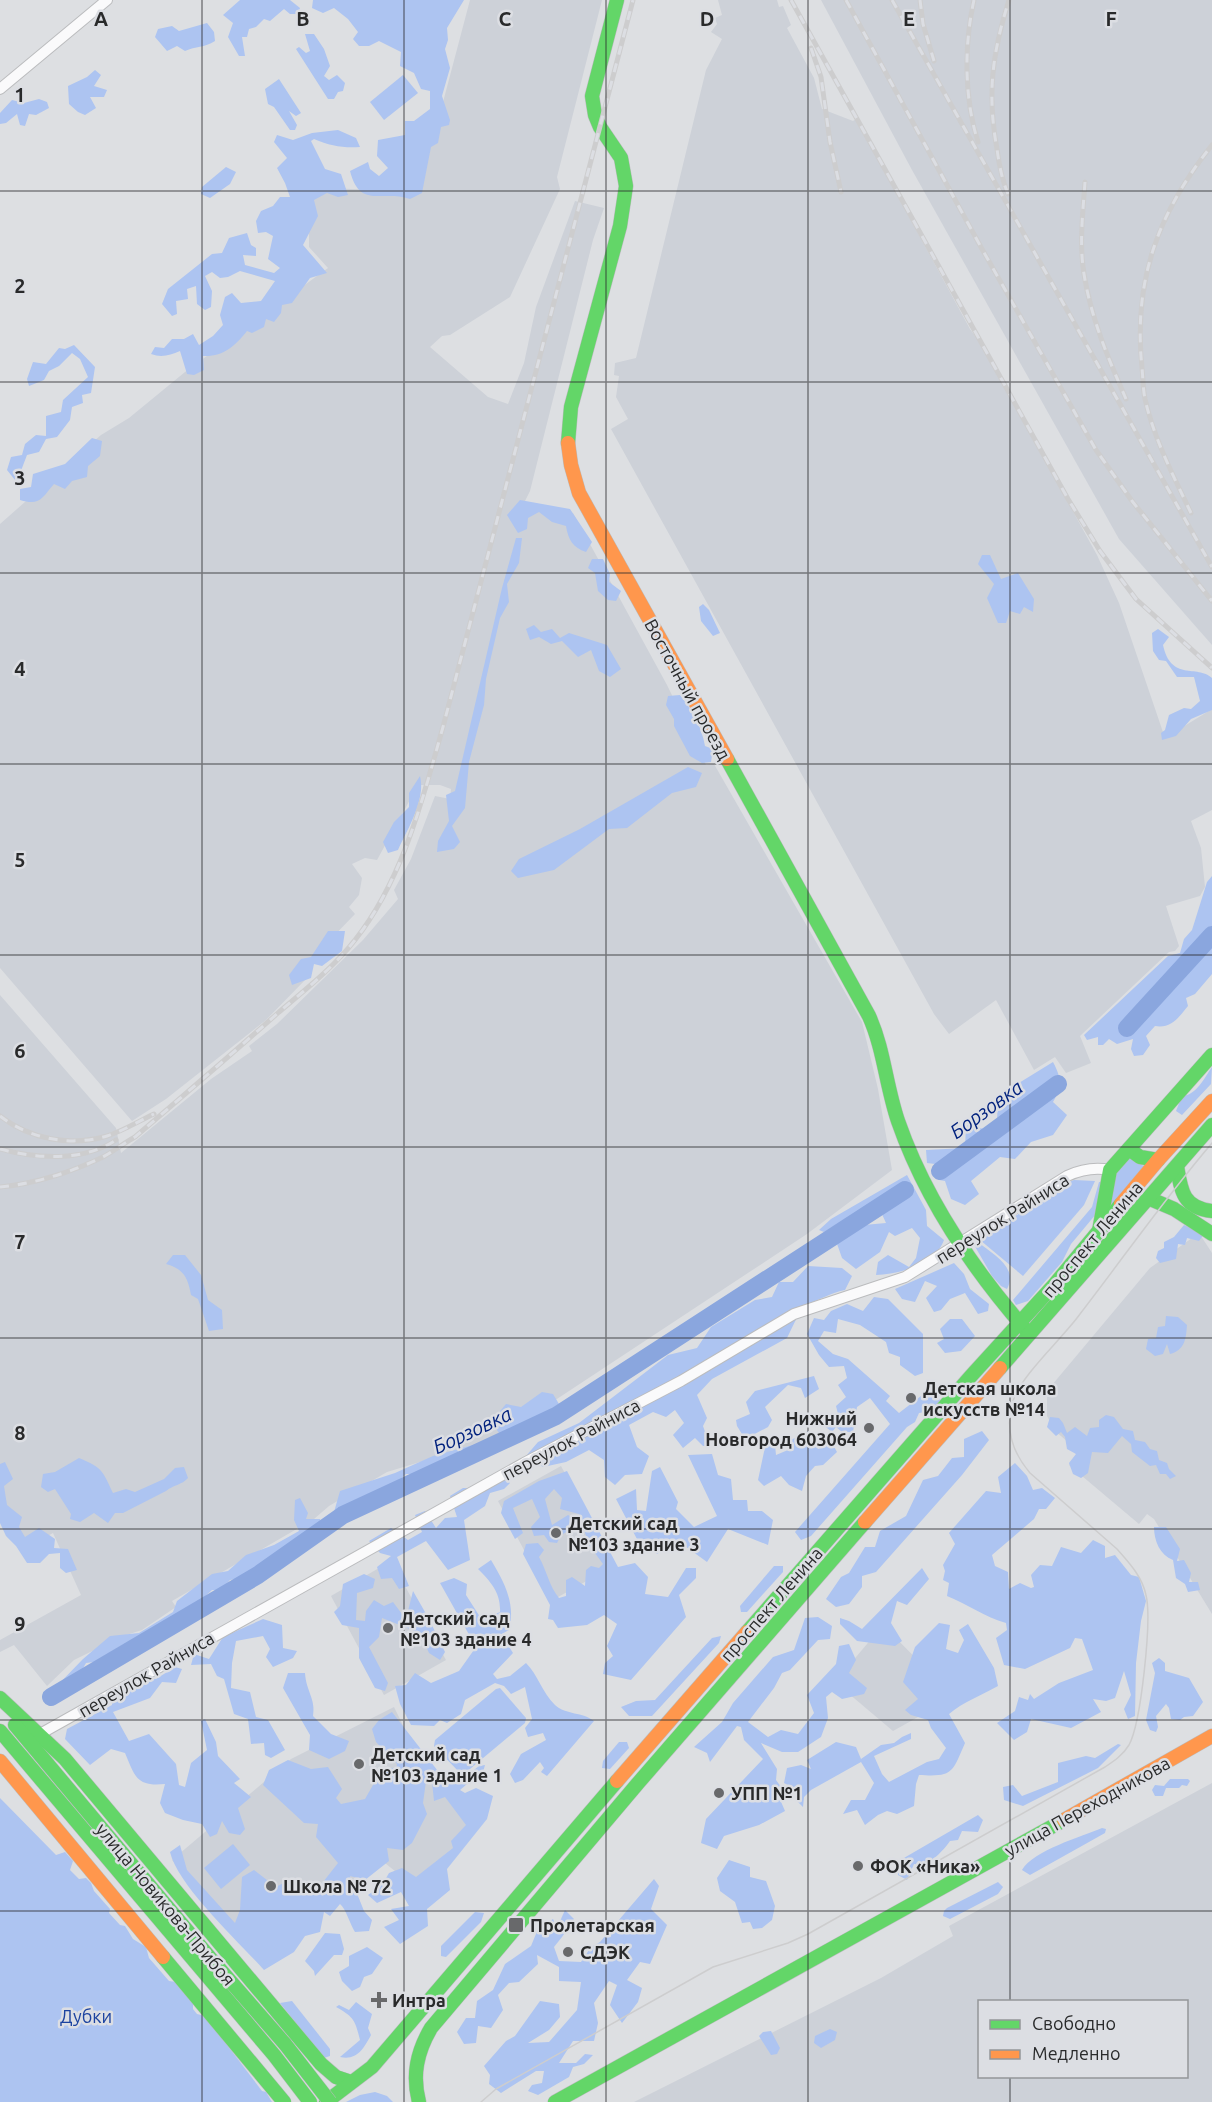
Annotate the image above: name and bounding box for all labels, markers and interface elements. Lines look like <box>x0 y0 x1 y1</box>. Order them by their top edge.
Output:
text: A <box>94 7 108 30</box>
text: B <box>296 7 310 30</box>
text: C <box>499 7 512 30</box>
text: D <box>700 7 714 30</box>
text: E <box>903 7 915 30</box>
text: F <box>1105 7 1117 30</box>
text: 1 <box>14 83 26 106</box>
text: 2 <box>14 274 26 297</box>
text: 3 <box>14 466 26 489</box>
street label: Восточный проезд <box>641 615 735 763</box>
text: 4 <box>14 657 26 680</box>
text: 5 <box>14 848 26 871</box>
text: 6 <box>14 1039 26 1062</box>
water label: Борзовка <box>945 1075 1027 1143</box>
street label: переулок Райниса <box>932 1169 1072 1267</box>
street label: проспект Ленина <box>1038 1177 1146 1301</box>
text: 7 <box>14 1230 26 1253</box>
place label: Детская школа искусств №14 <box>923 1378 1057 1419</box>
marker: Детская школа искусств №14 <box>904 1391 918 1405</box>
street label: переулок Райниса <box>499 1394 643 1484</box>
water label: Борзовка <box>429 1402 515 1458</box>
place label: Нижний Новгород 603064 <box>705 1408 857 1449</box>
text: 8 <box>14 1421 26 1444</box>
marker: Нижний Новгород 603064 <box>862 1421 876 1435</box>
place label: Детский сад №103 здание 3 <box>568 1513 700 1554</box>
marker: Детский сад №103 здание 3 <box>549 1526 563 1540</box>
street label: проспект Ленина <box>716 1543 826 1665</box>
place label: Детский сад №103 здание 4 <box>400 1608 532 1649</box>
text: 9 <box>14 1612 26 1635</box>
marker: Детский сад №103 здание 4 <box>381 1621 395 1635</box>
street label: переулок Райниса <box>75 1627 217 1721</box>
place label: Детский сад №103 здание 1 <box>371 1744 503 1785</box>
street label: улица Переходникова <box>1001 1752 1173 1860</box>
marker: Детский сад №103 здание 1 <box>352 1757 366 1771</box>
place label: УПП №1 <box>731 1783 803 1803</box>
marker: УПП №1 <box>712 1786 726 1800</box>
street label: улица Новикова-Прибоя <box>92 1819 240 1989</box>
place label: ФОК «Ника» <box>870 1856 980 1876</box>
marker: ФОК «Ника» <box>851 1859 865 1873</box>
place label: Школа № 72 <box>283 1876 391 1896</box>
marker: Школа № 72 <box>264 1879 278 1893</box>
place label: Пролетарская <box>530 1915 655 1935</box>
marker: Пролетарская <box>507 1916 525 1934</box>
place label: СДЭК <box>580 1942 630 1962</box>
marker: СДЭК <box>561 1945 575 1959</box>
place label: Интра <box>392 1990 446 2010</box>
marker: Интра <box>370 1991 388 2009</box>
legend <box>978 2000 1188 2078</box>
park label: Дубки <box>60 2006 112 2026</box>
text: Свободно <box>1032 2013 1116 2033</box>
text: Медленно <box>1032 2043 1121 2063</box>

